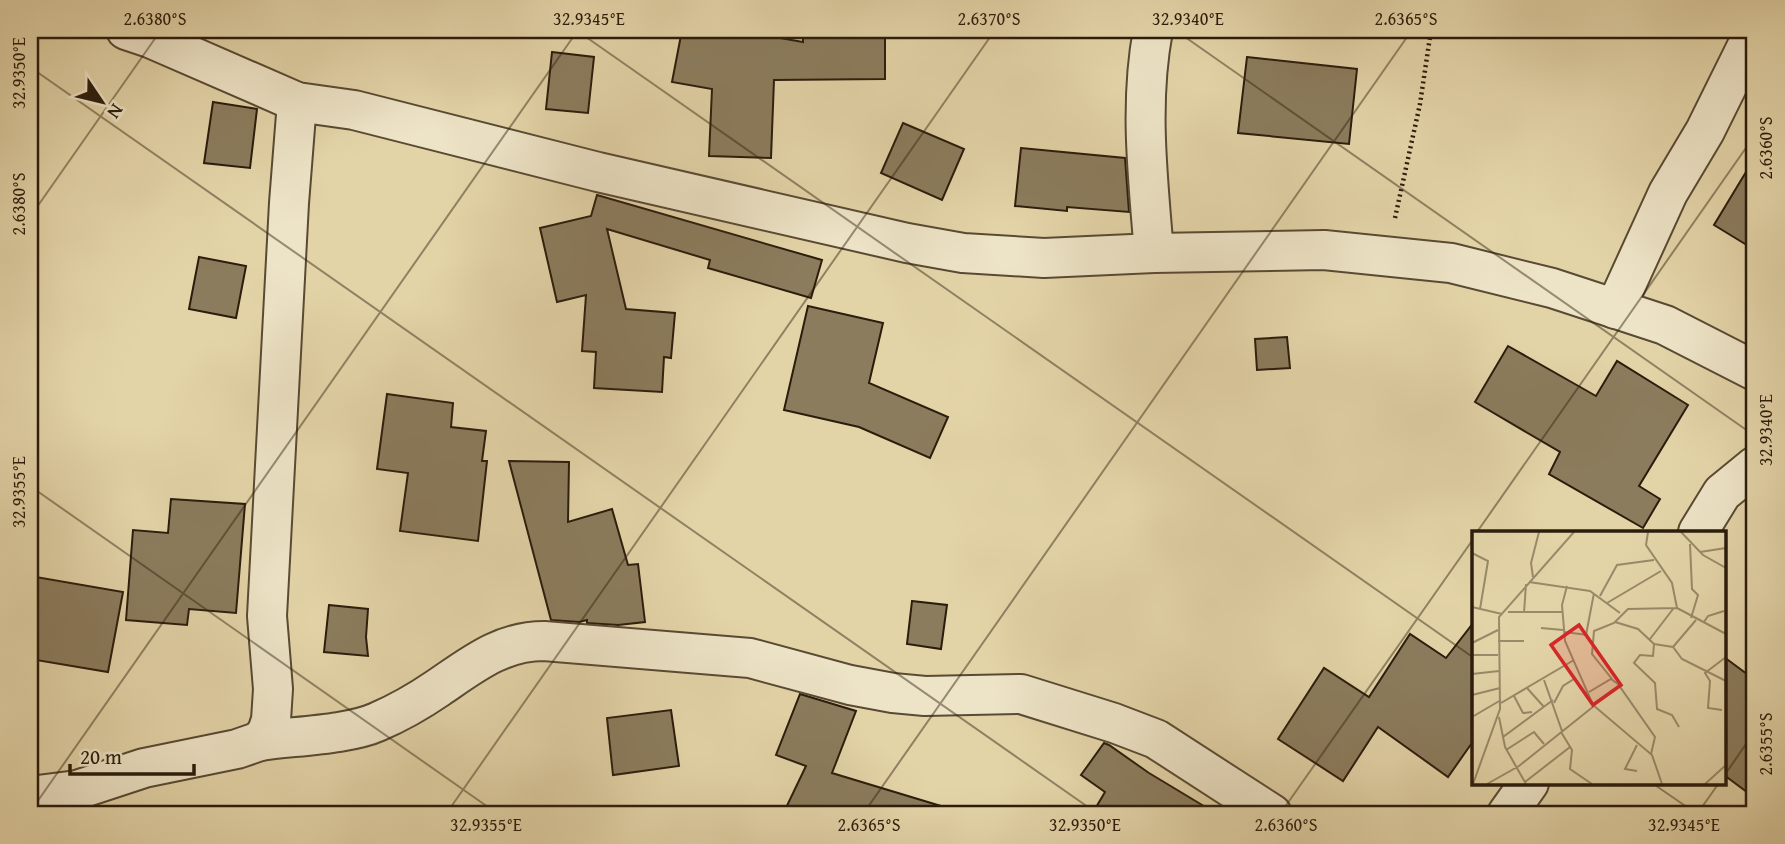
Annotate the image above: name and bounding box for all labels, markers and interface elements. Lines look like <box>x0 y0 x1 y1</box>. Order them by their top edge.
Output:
text: 2.6380°S <box>124 5 187 32</box>
text: 32.9345°E <box>553 5 625 32</box>
text: 2.6370°S <box>958 5 1021 32</box>
text: 32.9340°E <box>1152 5 1224 32</box>
text: 2.6365°S <box>1375 5 1438 32</box>
text: 32.9350°E <box>5 37 32 109</box>
north arrow <box>66 66 136 136</box>
text: N <box>101 99 131 125</box>
text: 2.6360°S <box>1752 116 1779 179</box>
text: 2.6380°S <box>5 172 32 235</box>
text: 32.9340°E <box>1752 394 1779 466</box>
text: 32.9355°E <box>5 456 32 528</box>
inset map <box>1472 531 1726 784</box>
text: 2.6355°S <box>1752 712 1779 775</box>
scale bar <box>70 732 194 776</box>
text: 20 m <box>80 741 122 772</box>
text: 32.9355°E <box>450 811 522 838</box>
text: 2.6365°S <box>838 811 901 838</box>
text: 32.9350°E <box>1049 811 1121 838</box>
text: 2.6360°S <box>1255 811 1318 838</box>
text: 32.9345°E <box>1648 811 1720 838</box>

